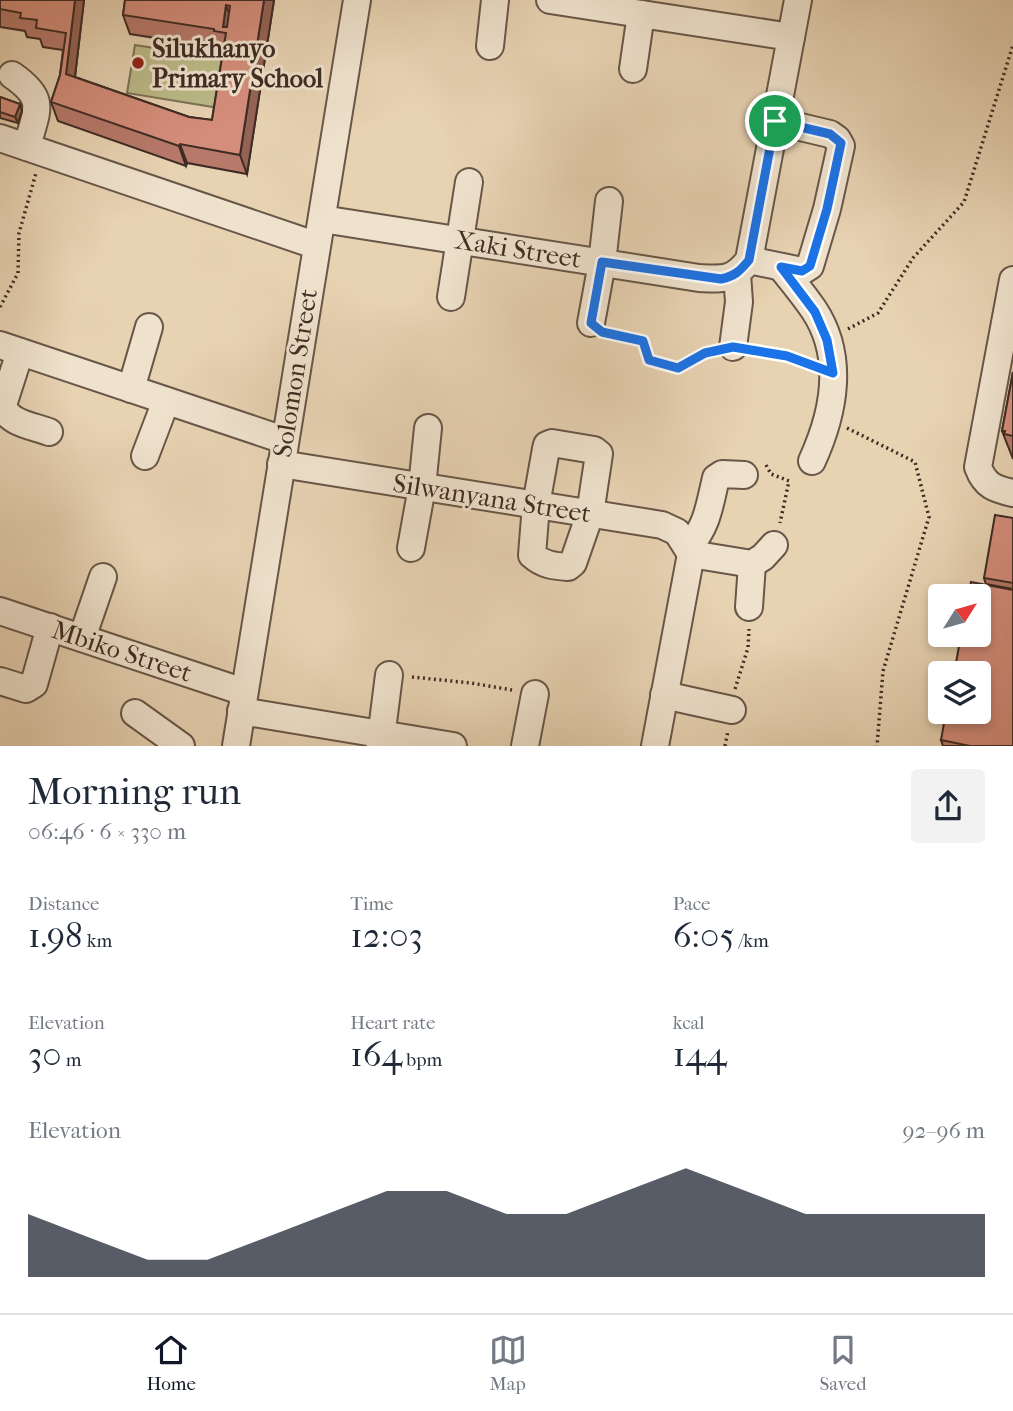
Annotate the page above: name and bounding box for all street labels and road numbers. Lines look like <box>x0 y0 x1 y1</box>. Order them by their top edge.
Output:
street label: Xaki Street <box>453 224 584 275</box>
street label: Solomon Street <box>267 286 324 460</box>
street label: Silwanyana Street <box>391 468 594 530</box>
street label: Mbiko Street <box>48 614 196 689</box>

